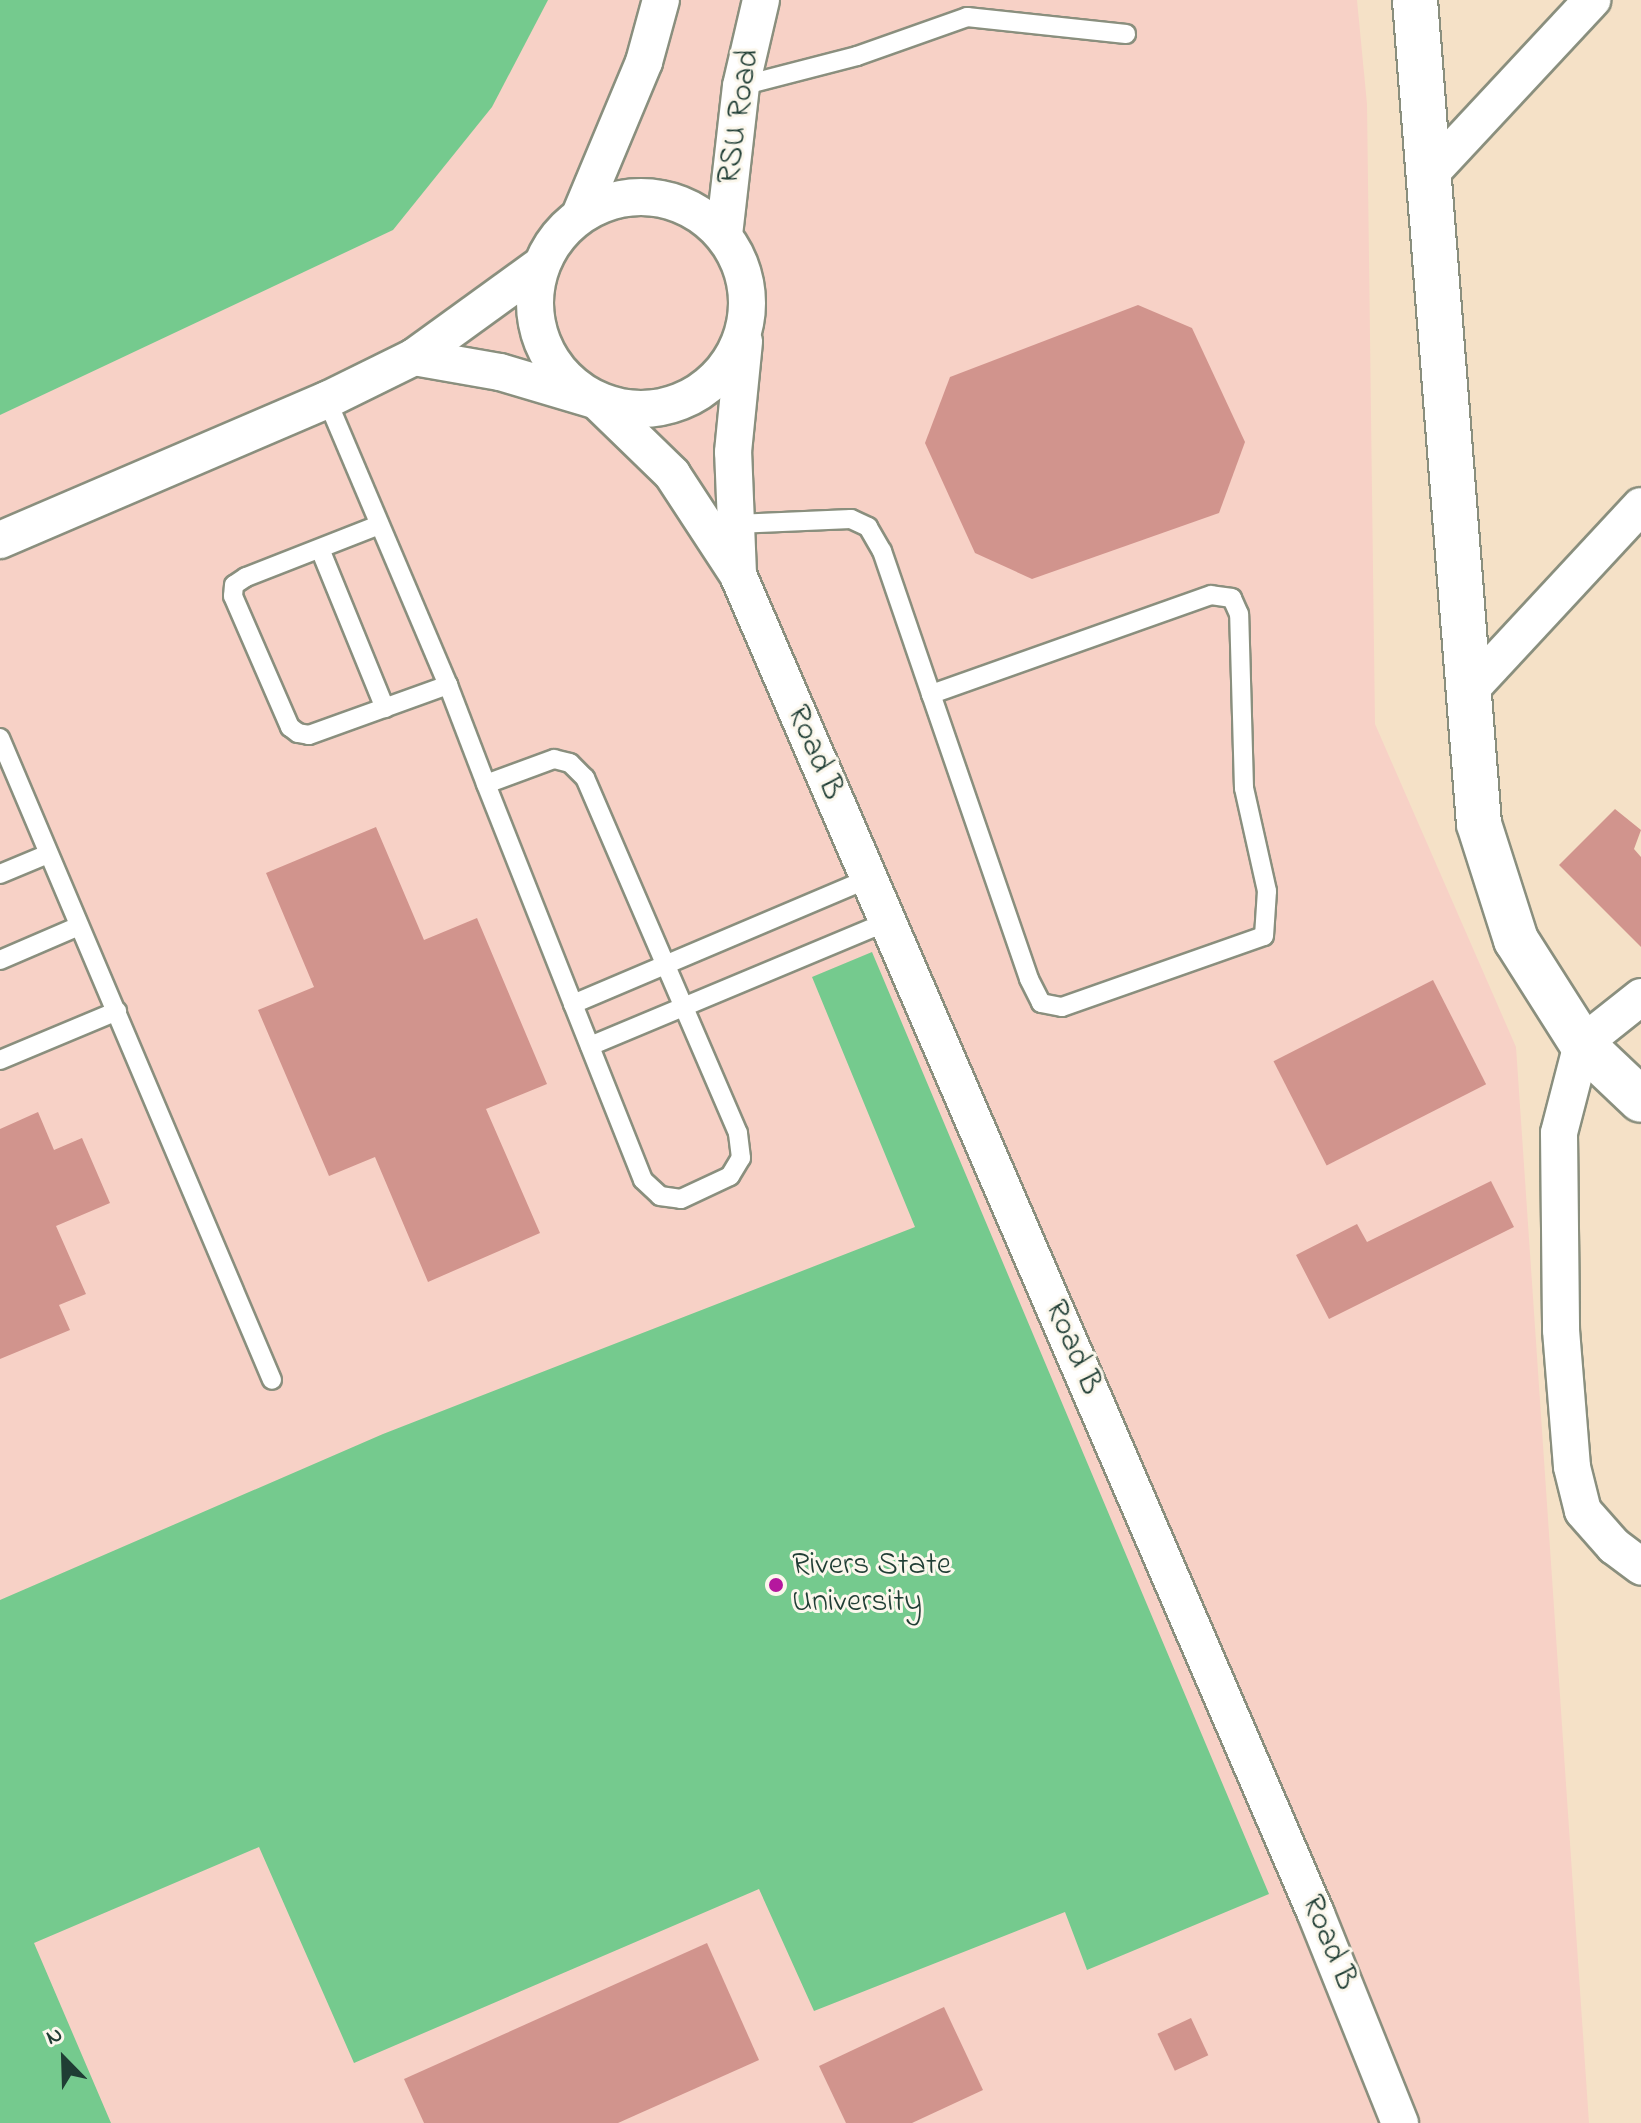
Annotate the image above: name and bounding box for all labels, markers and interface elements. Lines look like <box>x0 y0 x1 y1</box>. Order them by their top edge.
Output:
street label: RSU Road <box>710 47 770 187</box>
street label: Road B <box>777 700 851 806</box>
street label: Road B <box>1035 1295 1109 1401</box>
place label: Rivers State University <box>792 1548 951 1623</box>
marker: Rivers State University <box>767 1576 785 1594</box>
street label: Road B <box>1292 1890 1364 1996</box>
north arrow <box>24 2019 104 2099</box>
text: N <box>42 2019 68 2055</box>

